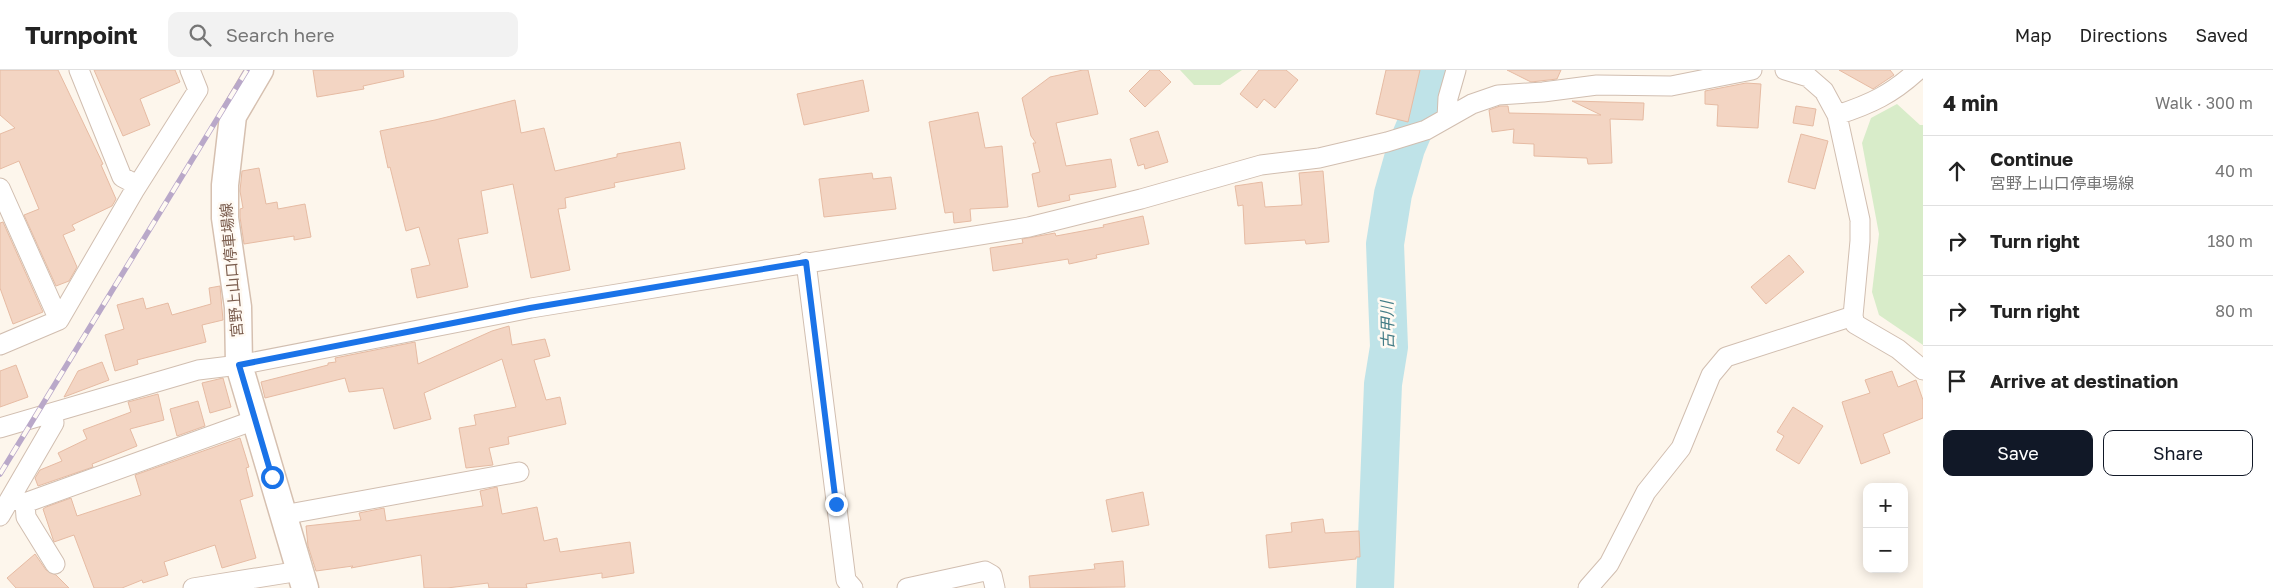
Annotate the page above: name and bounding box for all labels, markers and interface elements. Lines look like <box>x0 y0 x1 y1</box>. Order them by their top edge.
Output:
search box <box>168 12 518 57</box>
text: Turnpoint <box>25 20 138 49</box>
icon: search <box>186 21 214 49</box>
text: Search here <box>226 23 335 46</box>
text: Map <box>2015 24 2051 46</box>
text: Directions <box>2079 24 2167 46</box>
text: Saved <box>2195 24 2248 46</box>
text: 4 min <box>1943 90 1998 116</box>
text: Walk · 300 m <box>2155 93 2253 113</box>
text: Continue <box>1990 147 2073 170</box>
icon: ahead <box>1943 157 1971 185</box>
text: 40 m <box>2215 161 2253 181</box>
text: 宮野上山口停車場線 <box>1990 173 2134 193</box>
street label: 宮野上山口停車場線 <box>216 202 246 338</box>
icon: right <box>1943 227 1971 255</box>
text: Turn right <box>1990 229 2080 252</box>
text: 180 m <box>2207 231 2253 251</box>
icon: right <box>1943 297 1971 325</box>
water label: 古甲川 <box>1377 299 1397 349</box>
text: Turn right <box>1990 299 2080 322</box>
text: 80 m <box>2215 301 2253 321</box>
icon: arrive <box>1943 367 1971 395</box>
text: Arrive at destination <box>1990 369 2178 392</box>
button: Save <box>1943 430 2093 476</box>
button: Share <box>2103 430 2253 476</box>
route start <box>261 466 284 489</box>
map controls <box>1863 483 1908 573</box>
button: + <box>1863 483 1908 528</box>
route end <box>825 493 848 516</box>
button: − <box>1863 528 1908 573</box>

